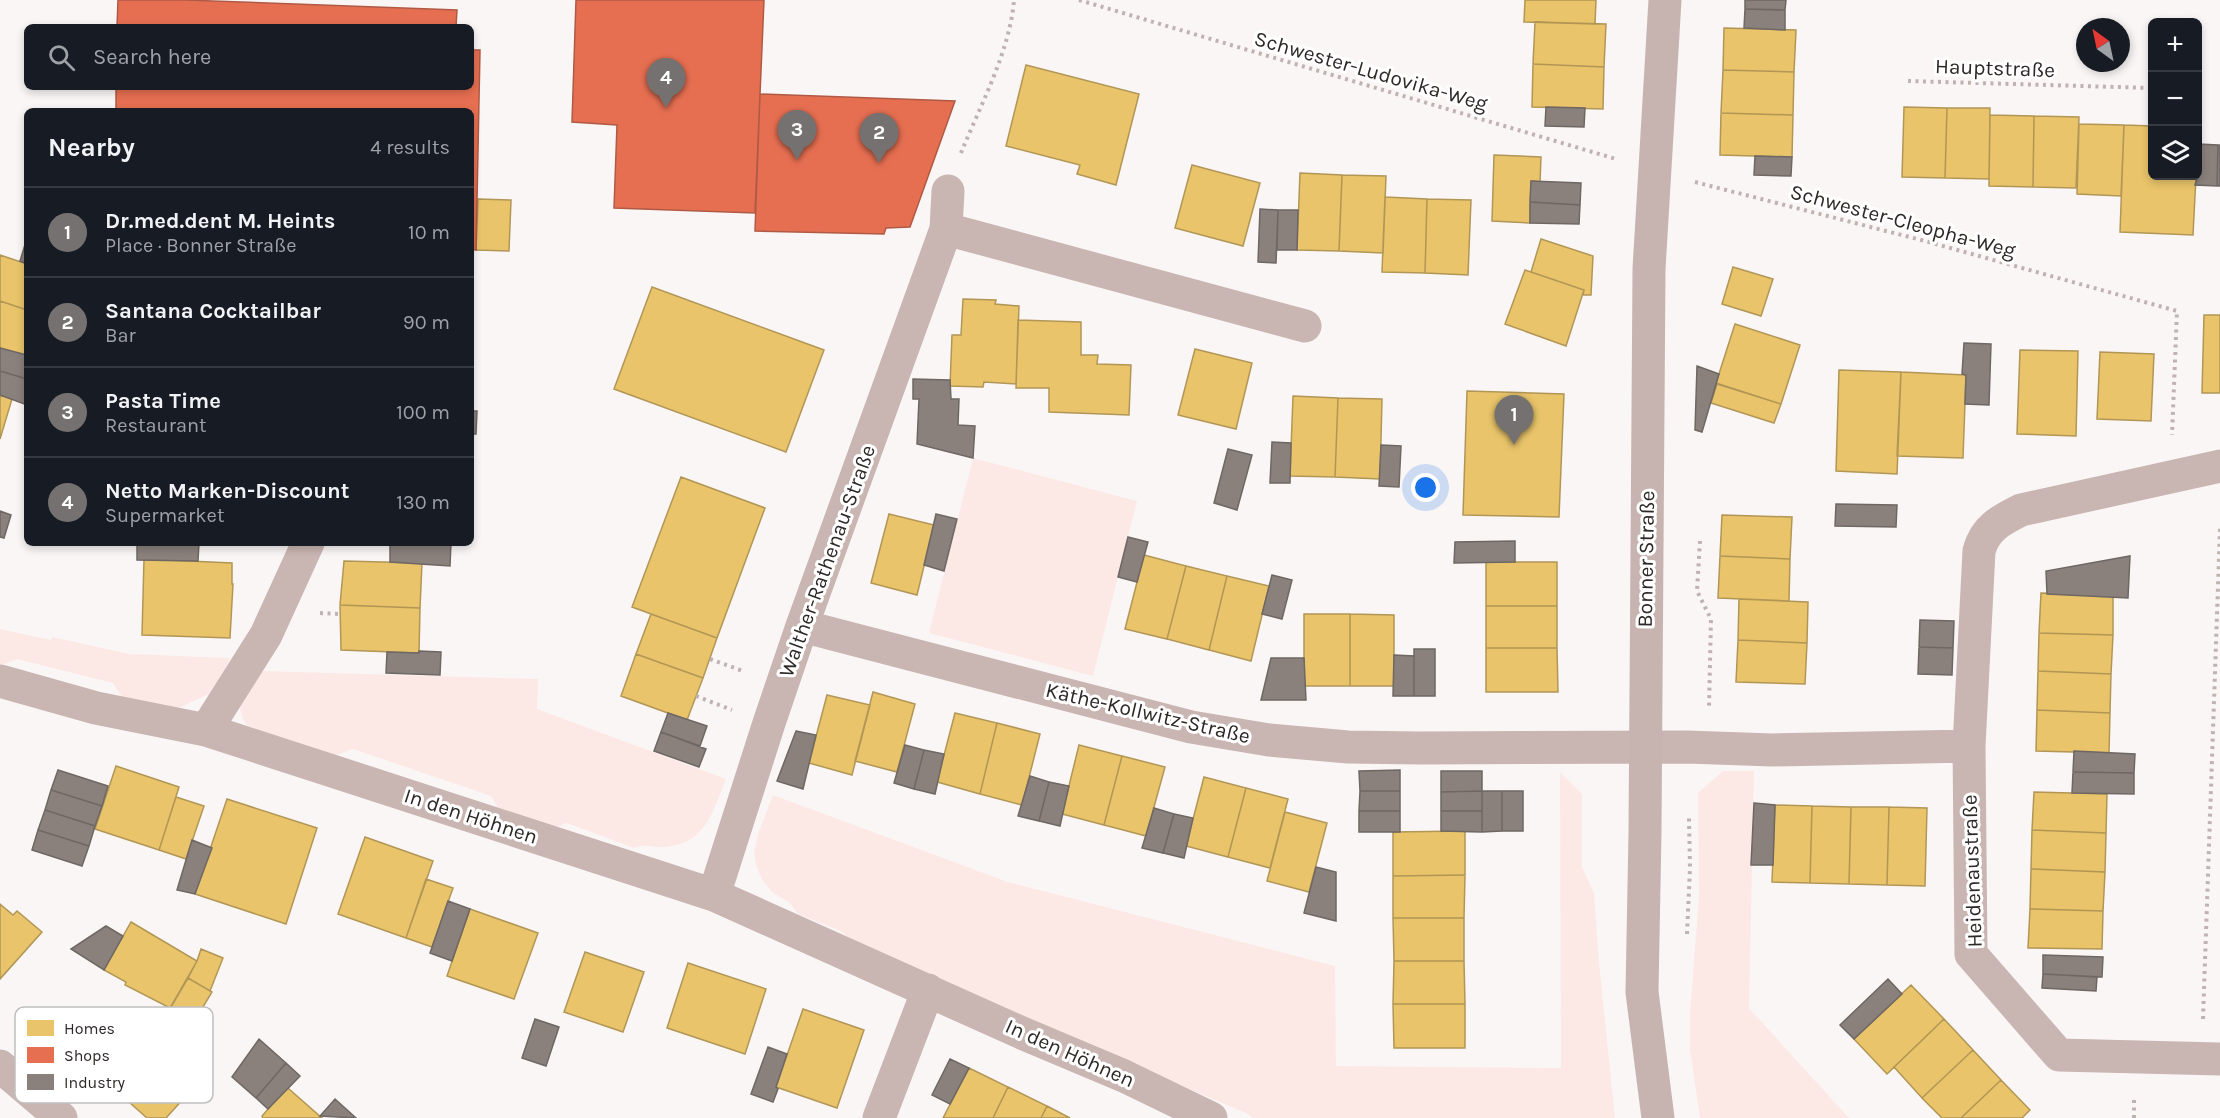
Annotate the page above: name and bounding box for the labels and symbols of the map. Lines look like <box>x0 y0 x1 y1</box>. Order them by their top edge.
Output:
north arrow <box>2076 18 2130 72</box>
street label: Schwester-Ludovika-Weg <box>1252 26 1491 116</box>
street label: Hauptstraße <box>1934 54 2056 82</box>
pin: 4 <box>646 58 686 108</box>
pin: 3 <box>778 110 816 160</box>
pin: 2 <box>860 114 898 163</box>
street label: Schwester-Cleopha-Weg <box>1788 179 2018 263</box>
pin: 1 <box>1494 396 1534 445</box>
street label: Walther-Rathenau-Straße <box>774 442 880 680</box>
your location <box>1411 473 1440 502</box>
street label: Bonner Straße <box>1633 490 1659 628</box>
street label: Käthe-Kollwitz-Straße <box>1043 678 1253 748</box>
street label: In den Höhnen <box>401 783 541 849</box>
street label: Heidenaustraße <box>1957 794 1987 948</box>
legend <box>15 1007 213 1103</box>
street label: In den Höhnen <box>1002 1014 1138 1092</box>
text: Homes <box>64 1019 115 1038</box>
text: Shops <box>64 1046 110 1065</box>
text: Industry <box>64 1073 126 1092</box>

